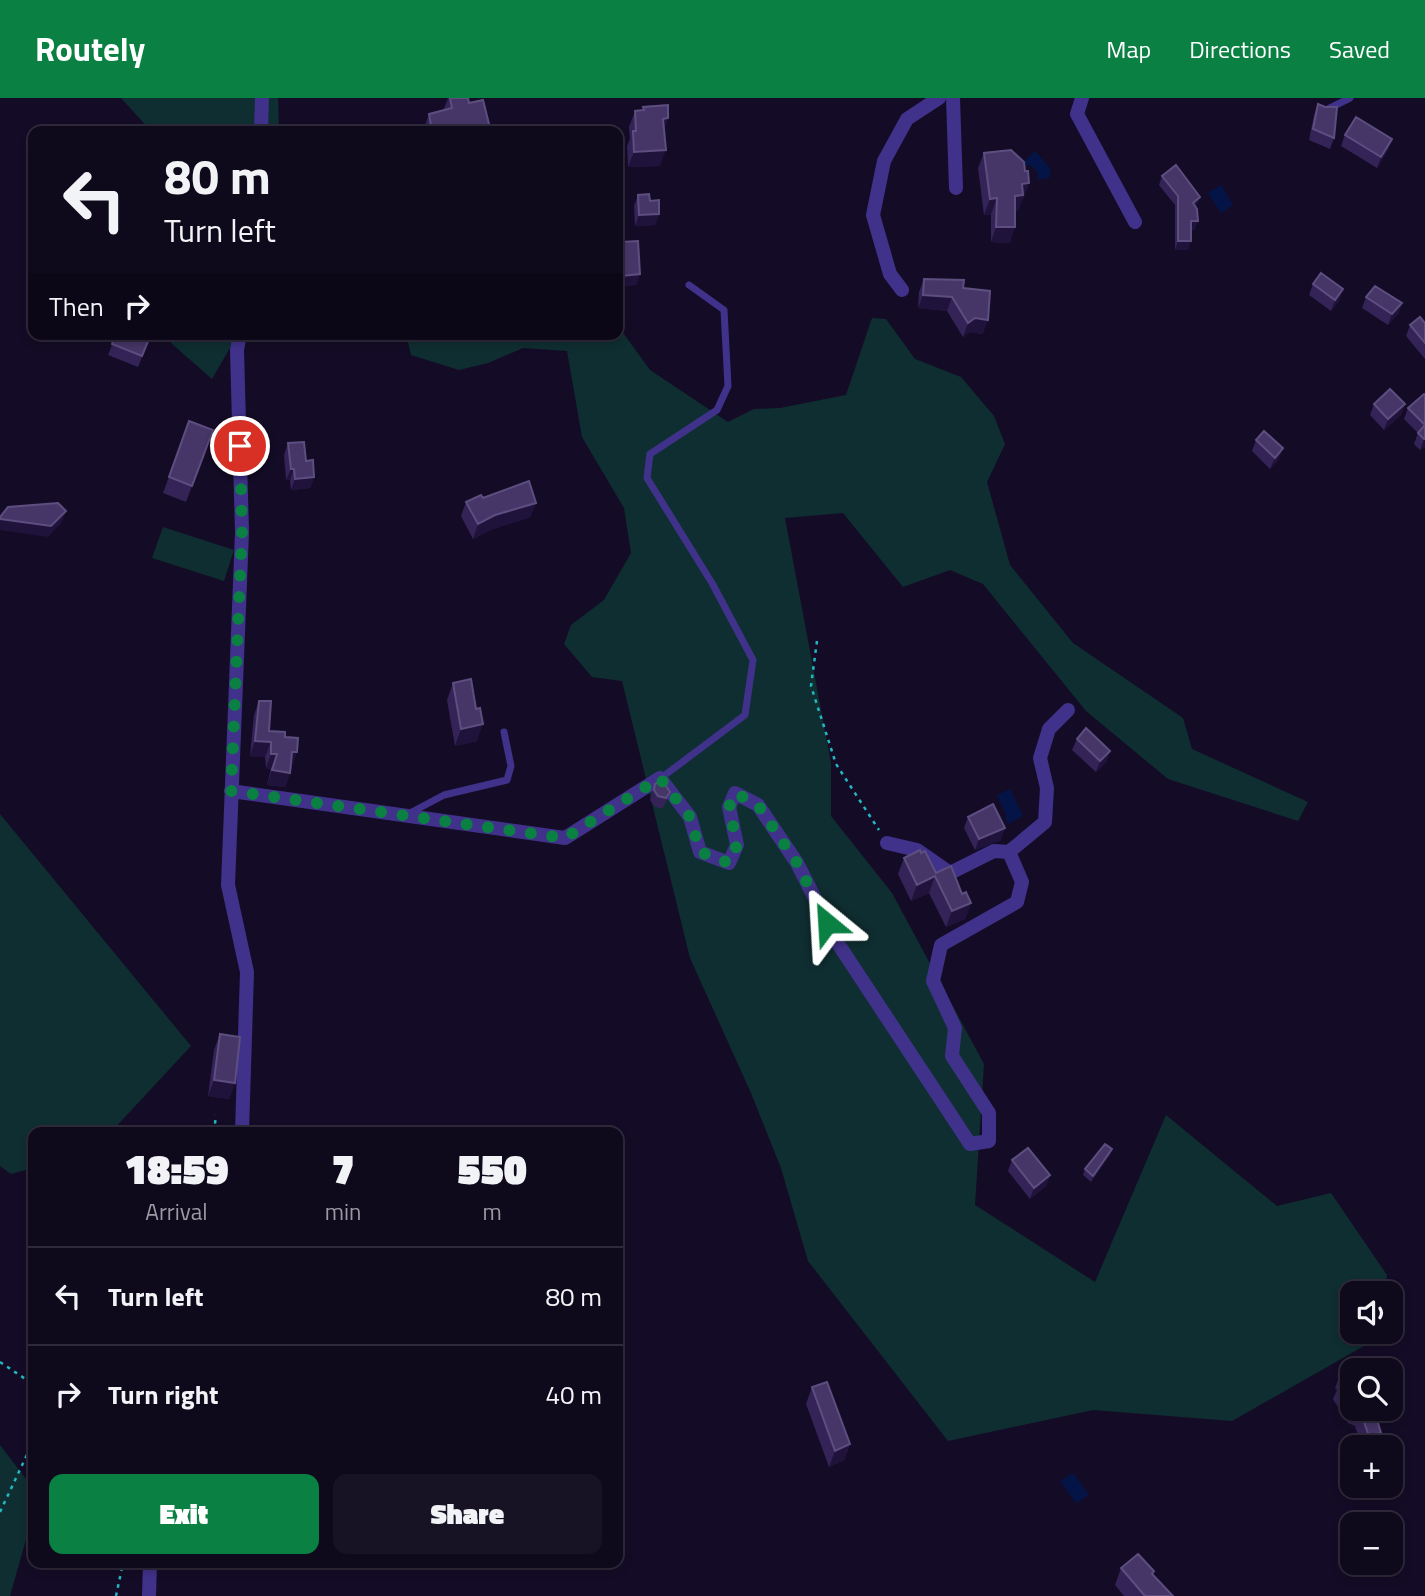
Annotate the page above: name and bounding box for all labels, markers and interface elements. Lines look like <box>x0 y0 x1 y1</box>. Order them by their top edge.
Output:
text: Routely <box>35 24 145 74</box>
text: Map <box>1106 31 1151 67</box>
text: Directions <box>1189 31 1291 67</box>
text: Saved <box>1329 31 1390 67</box>
text: 80 m <box>164 138 271 213</box>
icon: left <box>49 154 140 245</box>
text: Turn left <box>164 206 276 254</box>
text: Then <box>49 287 104 326</box>
icon: right <box>118 287 156 325</box>
pin <box>210 416 270 476</box>
icon: arrive <box>221 427 259 465</box>
position arrow <box>790 886 864 960</box>
text: 18:59 <box>124 1136 229 1200</box>
text: 7 <box>332 1136 355 1200</box>
text: 550 <box>458 1136 527 1200</box>
text: Arrival <box>145 1194 208 1229</box>
text: min <box>325 1194 361 1229</box>
text: m <box>483 1194 502 1229</box>
icon: left <box>49 1277 87 1315</box>
text: Turn left <box>108 1277 203 1316</box>
text: 80 m <box>545 1277 602 1316</box>
map controls <box>1340 1281 1403 1575</box>
button: sound <box>1340 1281 1403 1344</box>
button: search <box>1340 1358 1403 1421</box>
icon: right <box>49 1375 87 1413</box>
text: Turn right <box>108 1375 219 1414</box>
text: 40 m <box>545 1375 602 1414</box>
button: + <box>1340 1435 1403 1498</box>
button: Exit <box>49 1474 319 1554</box>
button: Share <box>333 1474 602 1554</box>
button: − <box>1340 1512 1403 1575</box>

